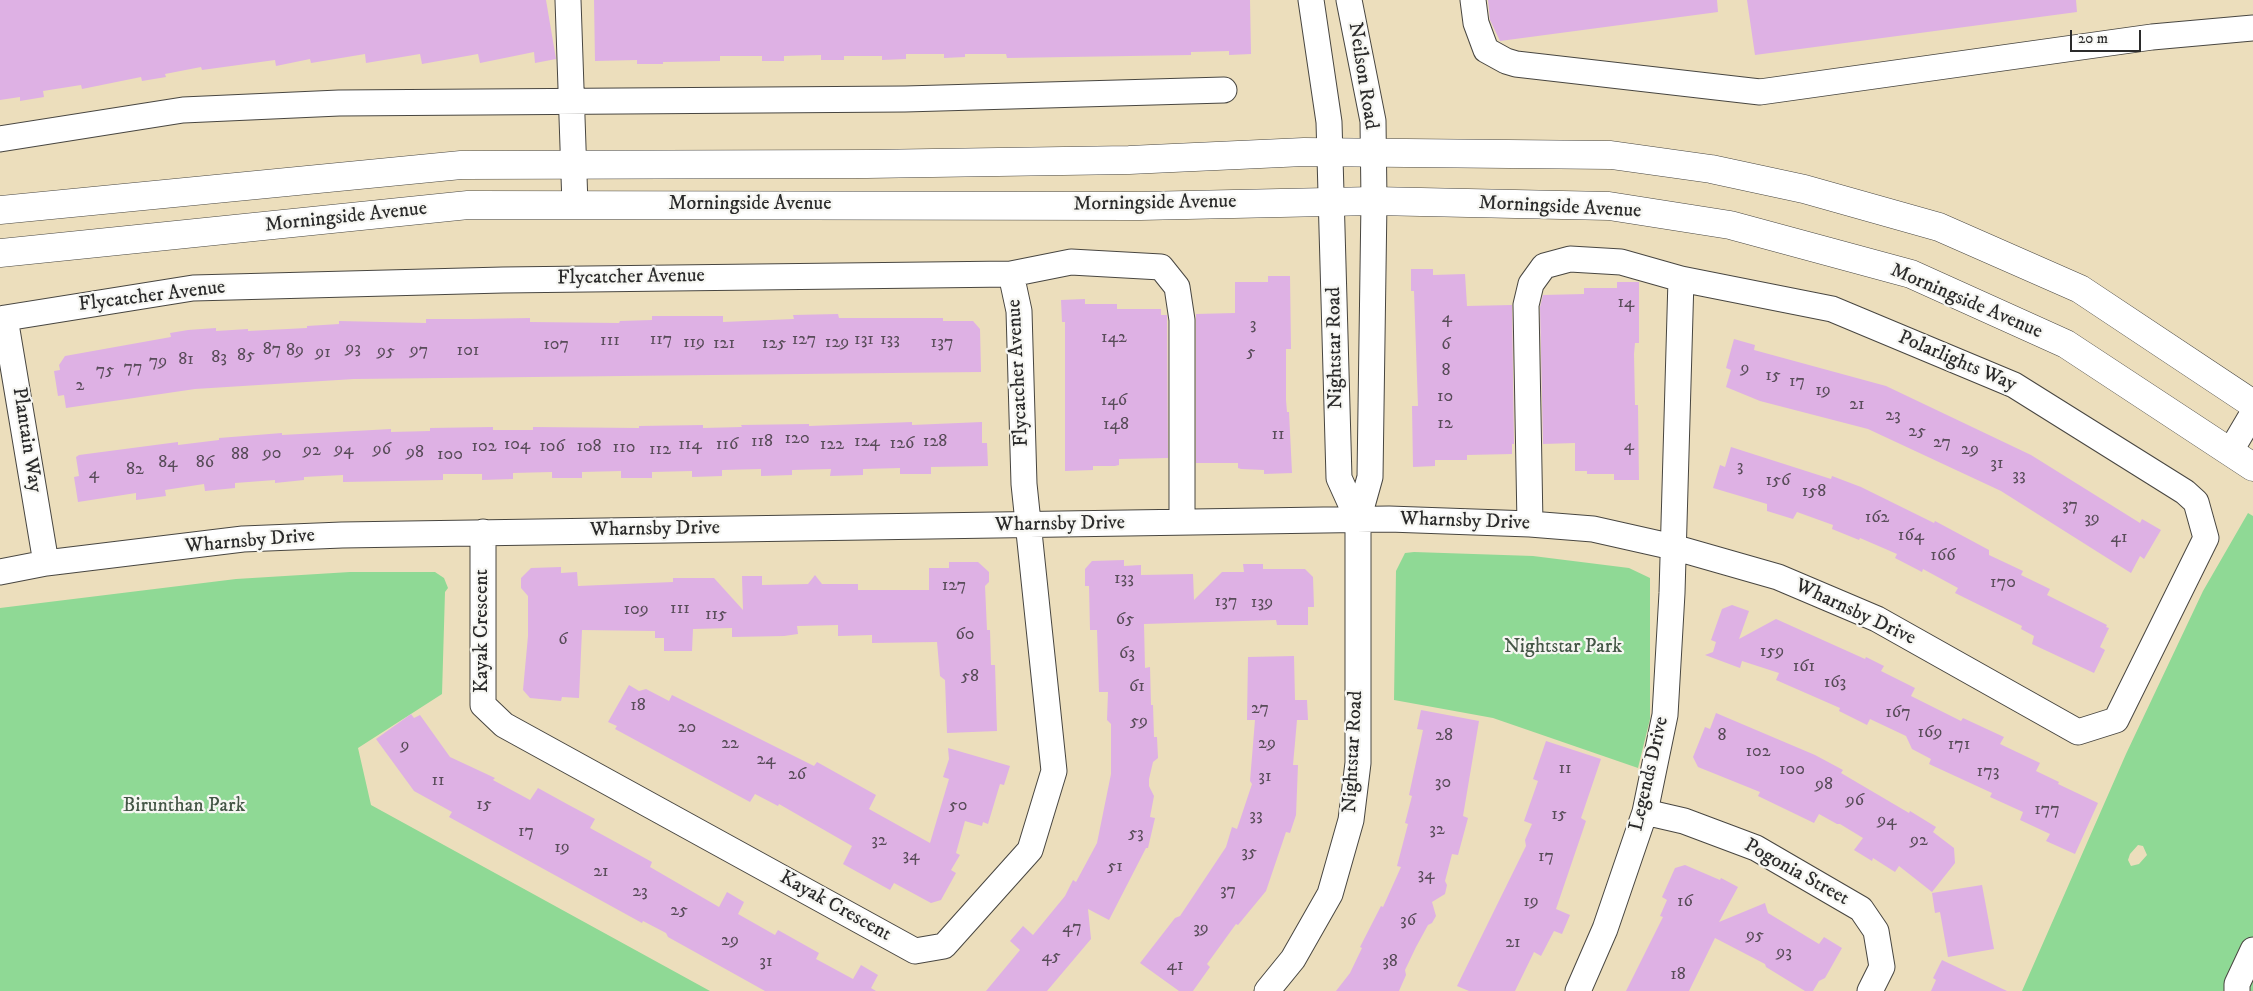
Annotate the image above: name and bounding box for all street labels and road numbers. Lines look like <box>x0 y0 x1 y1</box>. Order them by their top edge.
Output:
street label: Neilson Road <box>1342 21 1382 131</box>
street label: Morningside Avenue <box>1073 191 1237 217</box>
street label: Morningside Avenue <box>1478 192 1642 224</box>
street label: Morningside Avenue <box>669 193 831 217</box>
street label: Morningside Avenue <box>264 198 428 238</box>
street label: Morningside Avenue <box>1886 259 2046 345</box>
street label: Flycatcher Avenue <box>557 265 705 291</box>
street label: Flycatcher Avenue <box>77 276 227 318</box>
street label: Nightstar Road <box>1323 287 1349 409</box>
street label: Flycatcher Avenue <box>1003 299 1035 447</box>
street label: Polarlights Way <box>1894 326 2020 398</box>
street label: Plantain Way <box>6 386 46 494</box>
street label: Wharnsby Drive <box>1400 508 1530 536</box>
street label: Wharnsby Drive <box>995 512 1125 538</box>
street label: Wharnsby Drive <box>590 517 720 543</box>
street label: Wharnsby Drive <box>184 524 316 560</box>
street label: Kayak Crescent <box>471 569 495 693</box>
street label: Wharnsby Drive <box>1791 575 1919 651</box>
street label: Nightstar Road <box>1339 690 1369 814</box>
street label: Legends Drive <box>1625 715 1675 833</box>
street label: Pogonia Street <box>1739 834 1853 912</box>
street label: Kayak Crescent <box>775 866 895 948</box>

